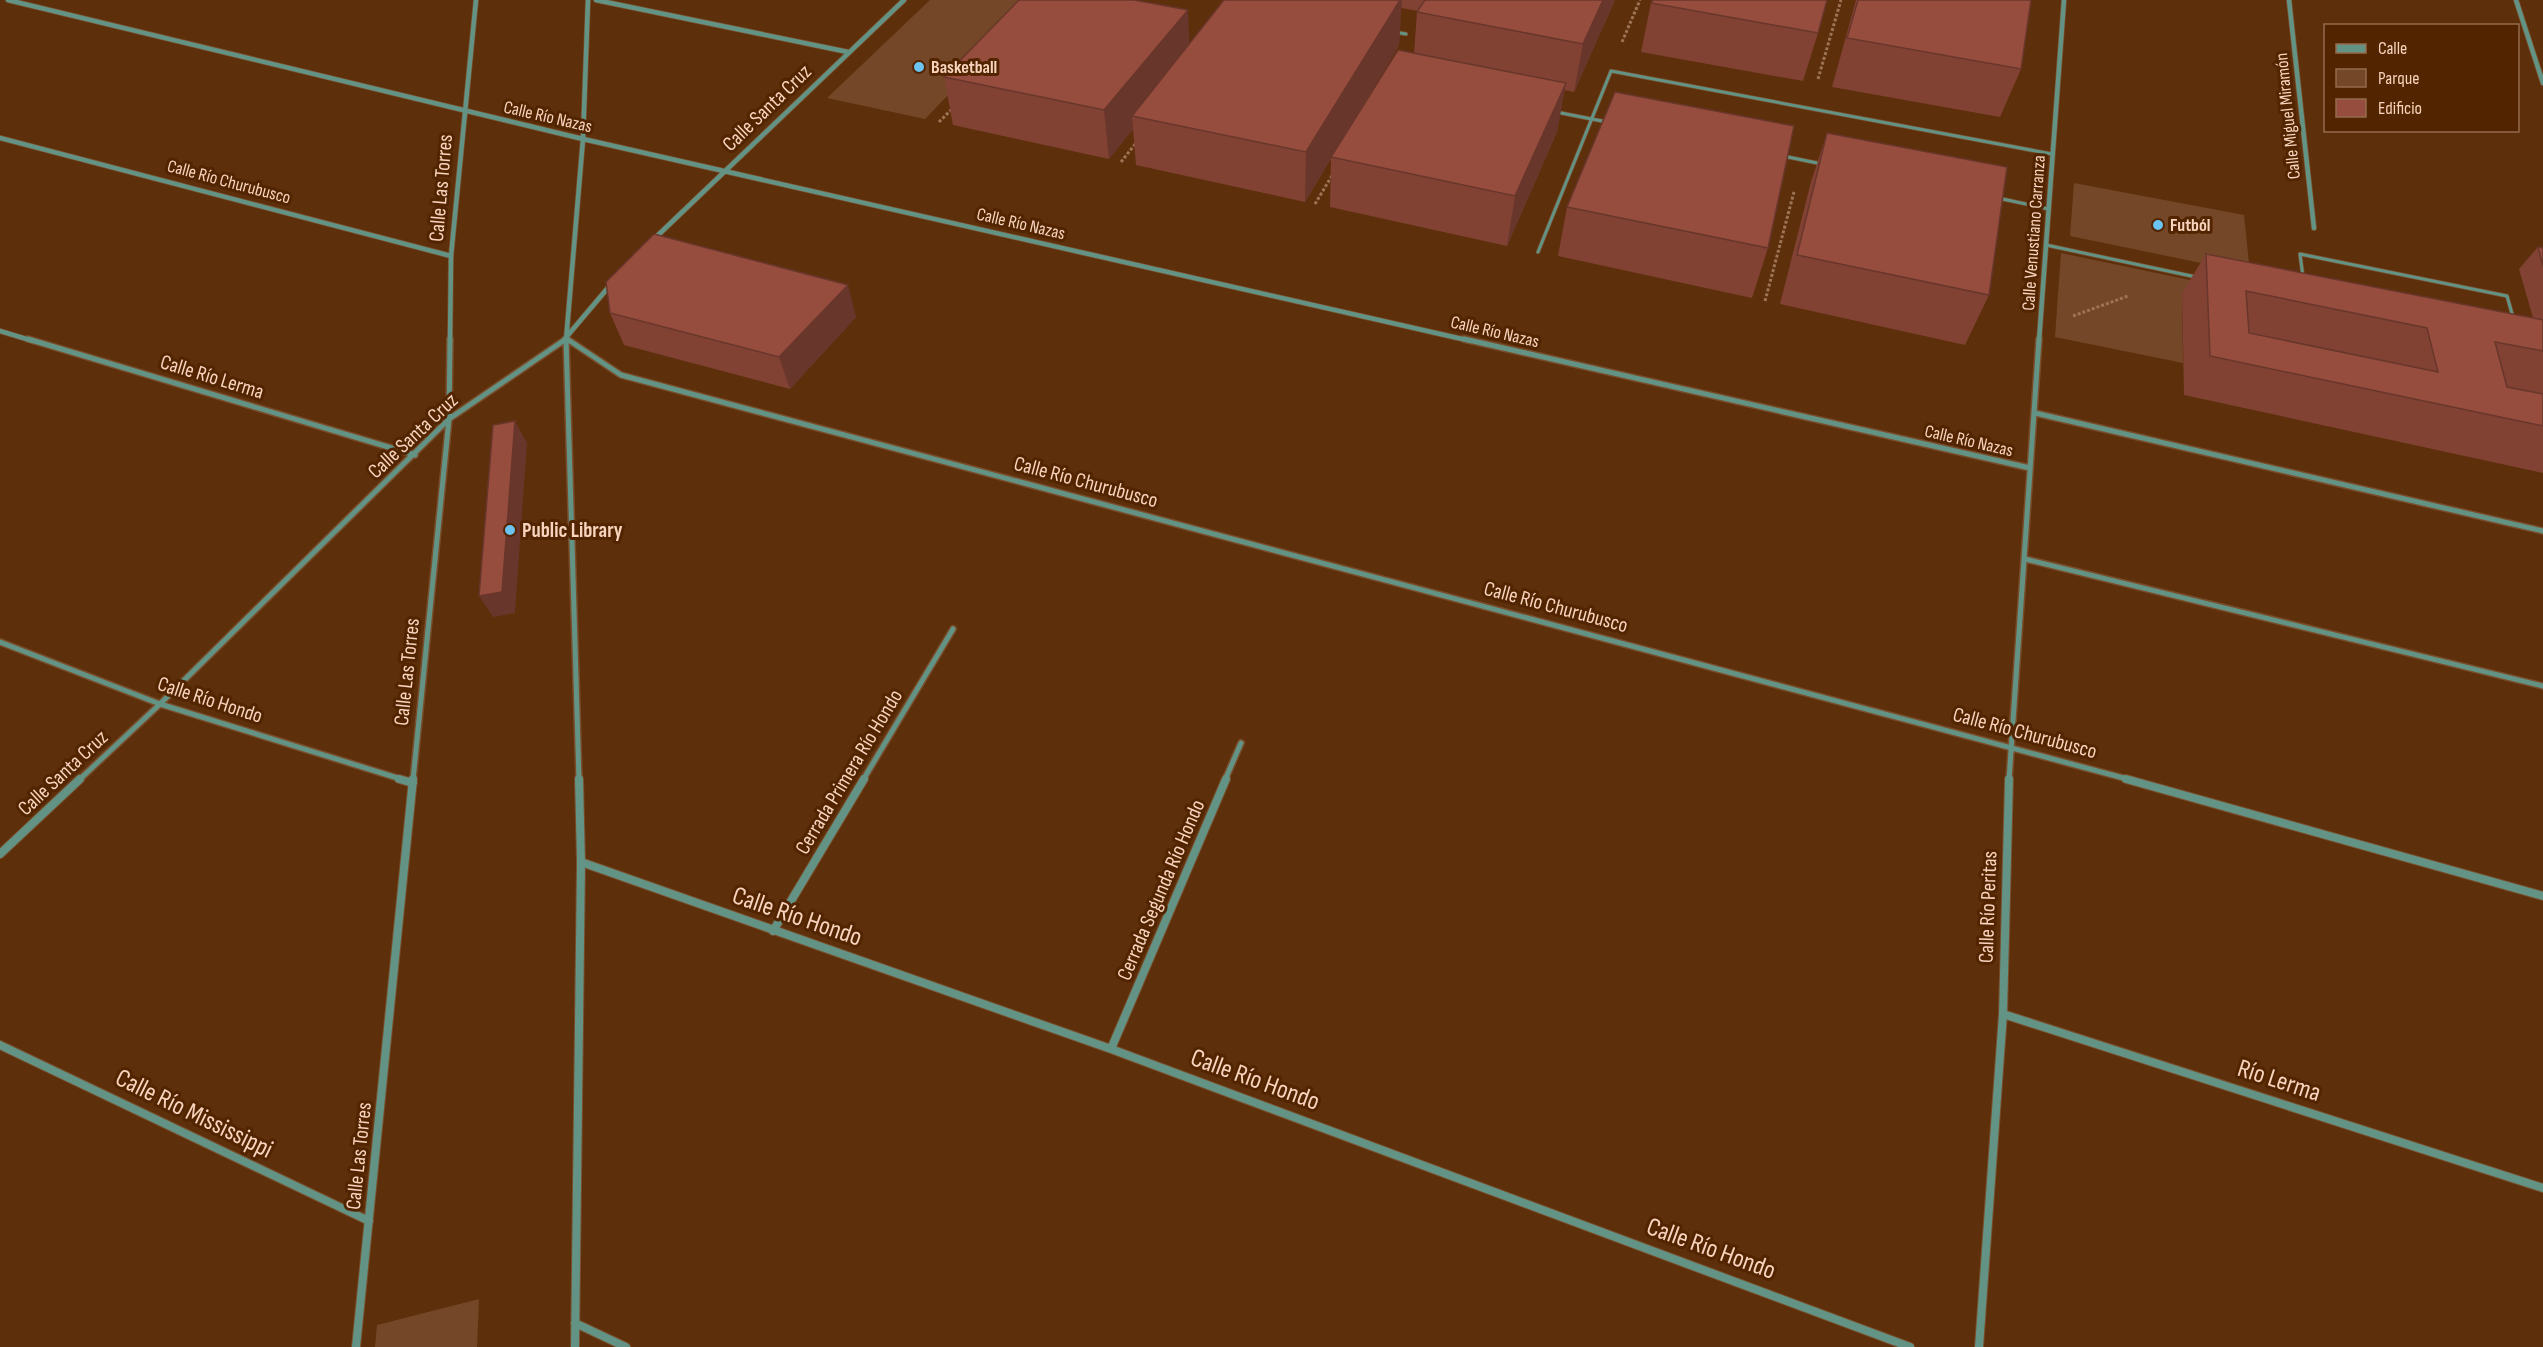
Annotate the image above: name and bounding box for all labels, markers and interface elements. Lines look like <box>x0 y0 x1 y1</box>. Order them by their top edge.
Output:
legend <box>2324 24 2519 132</box>
text: Calle <box>2378 38 2407 59</box>
street label: Calle Miguel Miramón <box>2271 52 2305 180</box>
place label: Basketball <box>931 57 997 78</box>
street label: Calle Santa Cruz <box>717 59 817 157</box>
marker: Basketball <box>912 60 926 74</box>
text: Parque <box>2378 68 2419 89</box>
street label: Calle Río Nazas <box>502 97 594 137</box>
text: Edificio <box>2378 98 2422 119</box>
street label: Calle Las Torres <box>424 133 458 243</box>
street label: Calle Venustiano Carranza <box>2018 154 2050 311</box>
street label: Calle Río Churubusco <box>165 155 293 209</box>
street label: Calle Río Nazas <box>975 204 1067 244</box>
place label: Futból <box>2170 215 2210 236</box>
marker: Futból <box>2151 218 2165 232</box>
street label: Calle Río Nazas <box>1449 312 1541 352</box>
street label: Calle Río Lerma <box>157 349 267 405</box>
street label: Calle Santa Cruz <box>363 388 464 484</box>
street label: Calle Río Nazas <box>1923 421 2015 461</box>
street label: Calle Río Churubusco <box>1011 451 1161 513</box>
place label: Public Library <box>522 518 623 543</box>
marker: Public Library <box>503 523 517 537</box>
street label: Calle Río Churubusco <box>1481 576 1631 638</box>
street label: Calle Las Torres <box>389 617 425 727</box>
street label: Calle Río Hondo <box>154 671 266 729</box>
street label: Cerrada Primera Río Hondo <box>790 685 908 859</box>
street label: Calle Río Churubusco <box>1950 702 2100 764</box>
street label: Calle Santa Cruz <box>13 725 114 821</box>
street label: Cerrada Segunda Río Hondo <box>1112 796 1210 984</box>
street label: Calle Río Peritas <box>1974 850 2002 964</box>
street label: Calle Río Hondo <box>728 880 866 954</box>
street label: Calle Río Hondo <box>1186 1042 1324 1118</box>
street label: Río Lerma <box>2233 1053 2325 1109</box>
street label: Calle Río Mississippi <box>110 1063 278 1165</box>
street label: Calle Las Torres <box>341 1101 377 1211</box>
street label: Calle Río Hondo <box>1642 1211 1780 1287</box>

